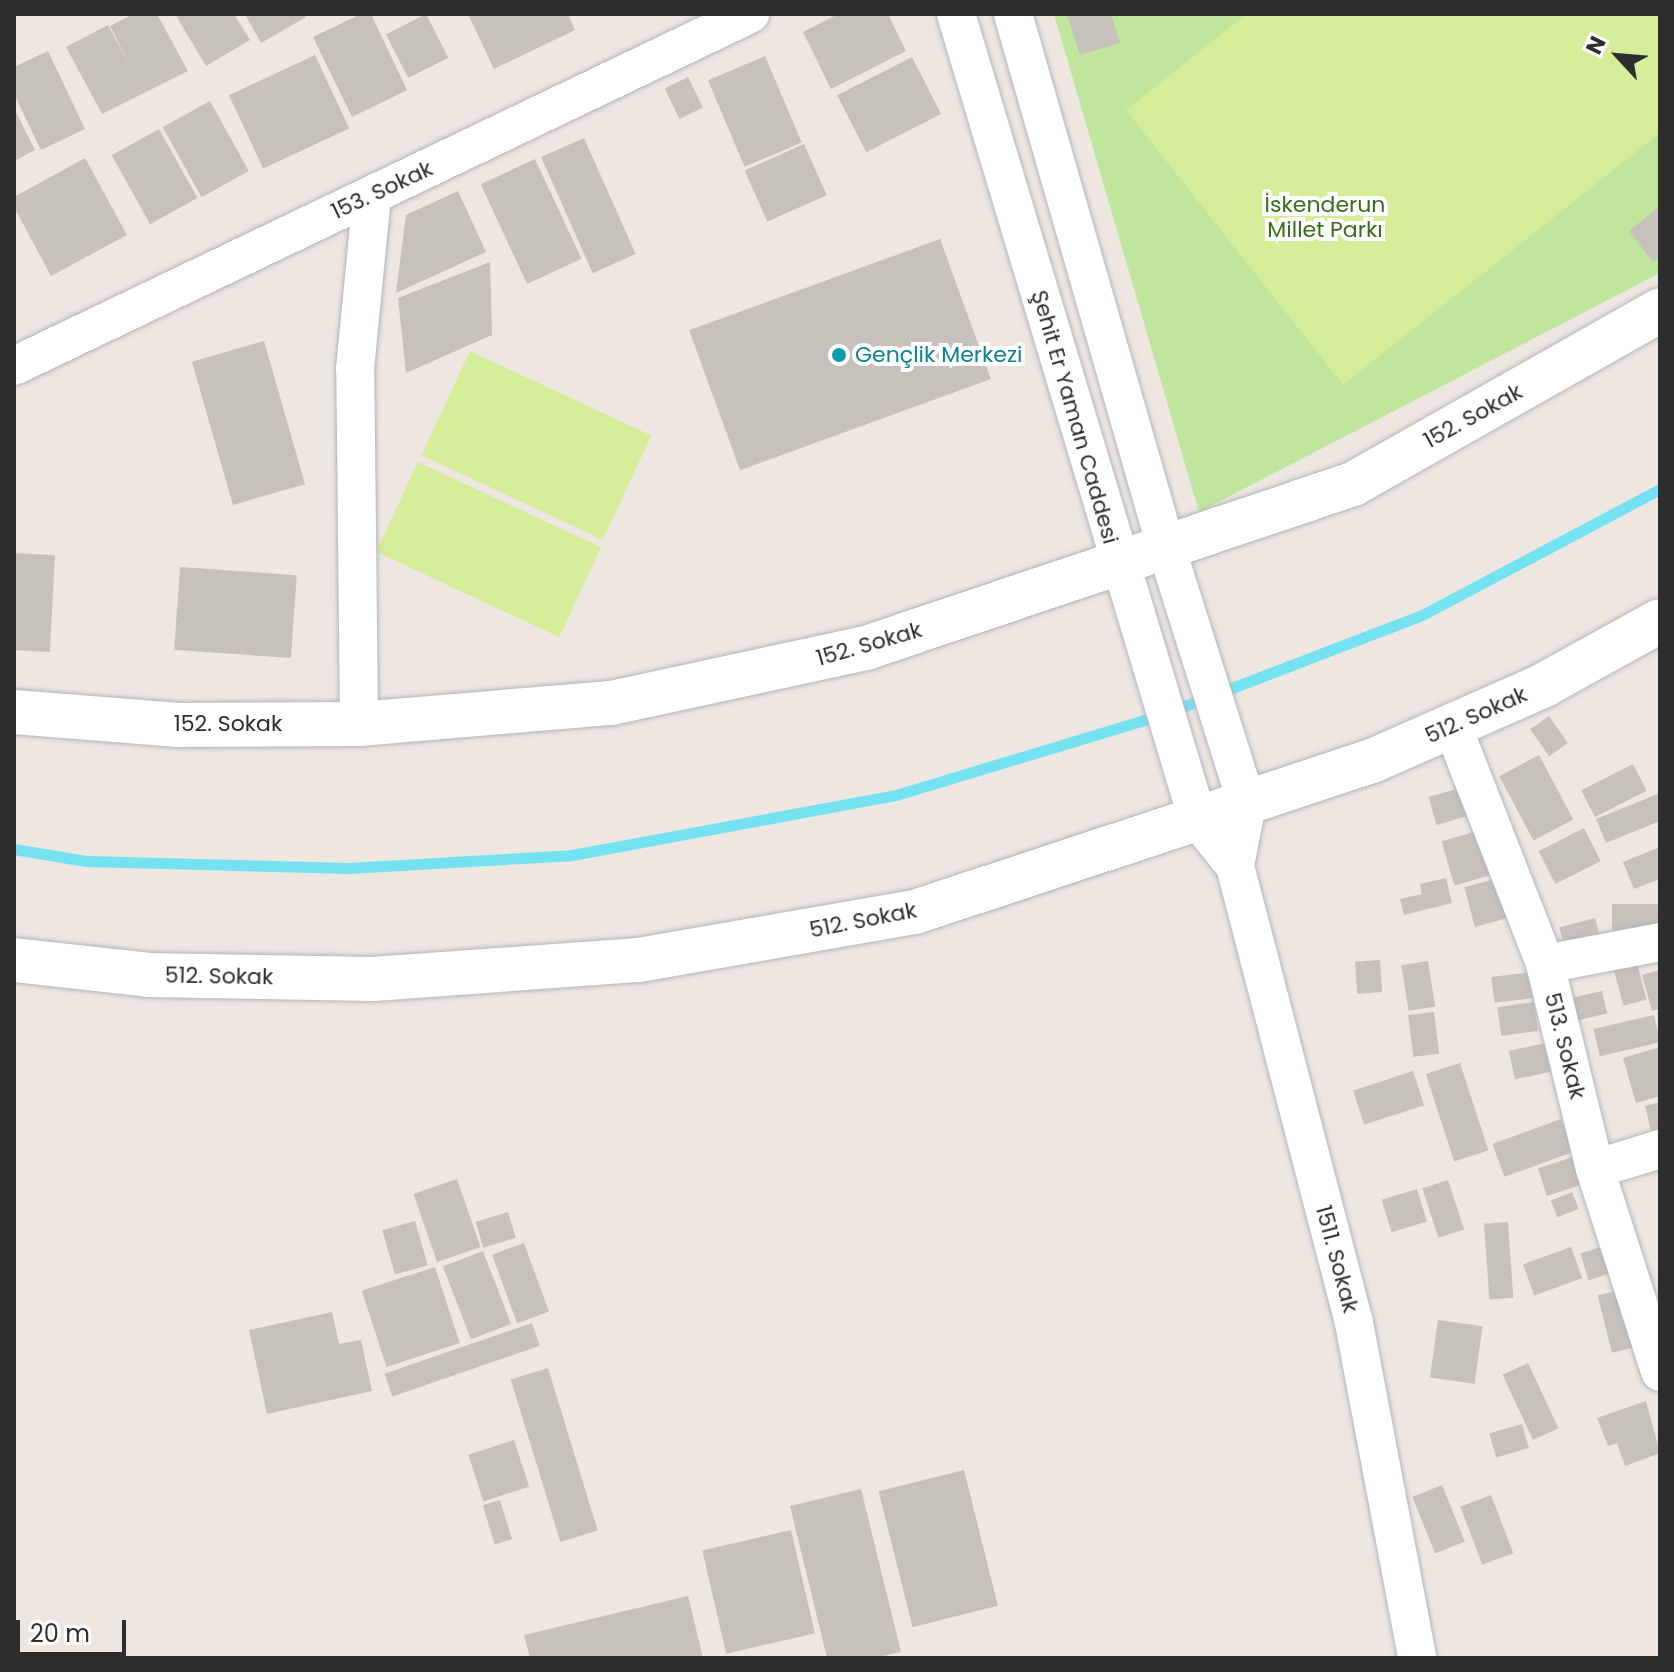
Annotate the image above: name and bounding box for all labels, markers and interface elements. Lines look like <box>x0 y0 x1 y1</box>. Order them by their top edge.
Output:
north arrow <box>1578 16 1658 96</box>
text: N <box>1578 31 1614 59</box>
street label: 153. Sokak <box>327 155 437 225</box>
park label: İskenderun Millet Parkı <box>1265 191 1385 242</box>
street label: Şehit Er Yaman Caddesi <box>1026 287 1124 547</box>
place label: Gençlik Merkezi <box>855 342 1022 368</box>
marker: Gençlik Merkezi <box>830 346 848 364</box>
street label: 152. Sokak <box>1419 378 1527 454</box>
street label: 152. Sokak <box>813 616 925 672</box>
street label: 512. Sokak <box>1421 681 1531 749</box>
street label: 152. Sokak <box>174 711 282 737</box>
street label: 512. Sokak <box>807 897 919 943</box>
street label: 512. Sokak <box>165 962 273 990</box>
street label: 513. Sokak <box>1539 990 1591 1102</box>
street label: 1511. Sokak <box>1310 1202 1364 1316</box>
scale bar <box>20 1604 130 1654</box>
text: 20 m <box>30 1617 90 1650</box>

